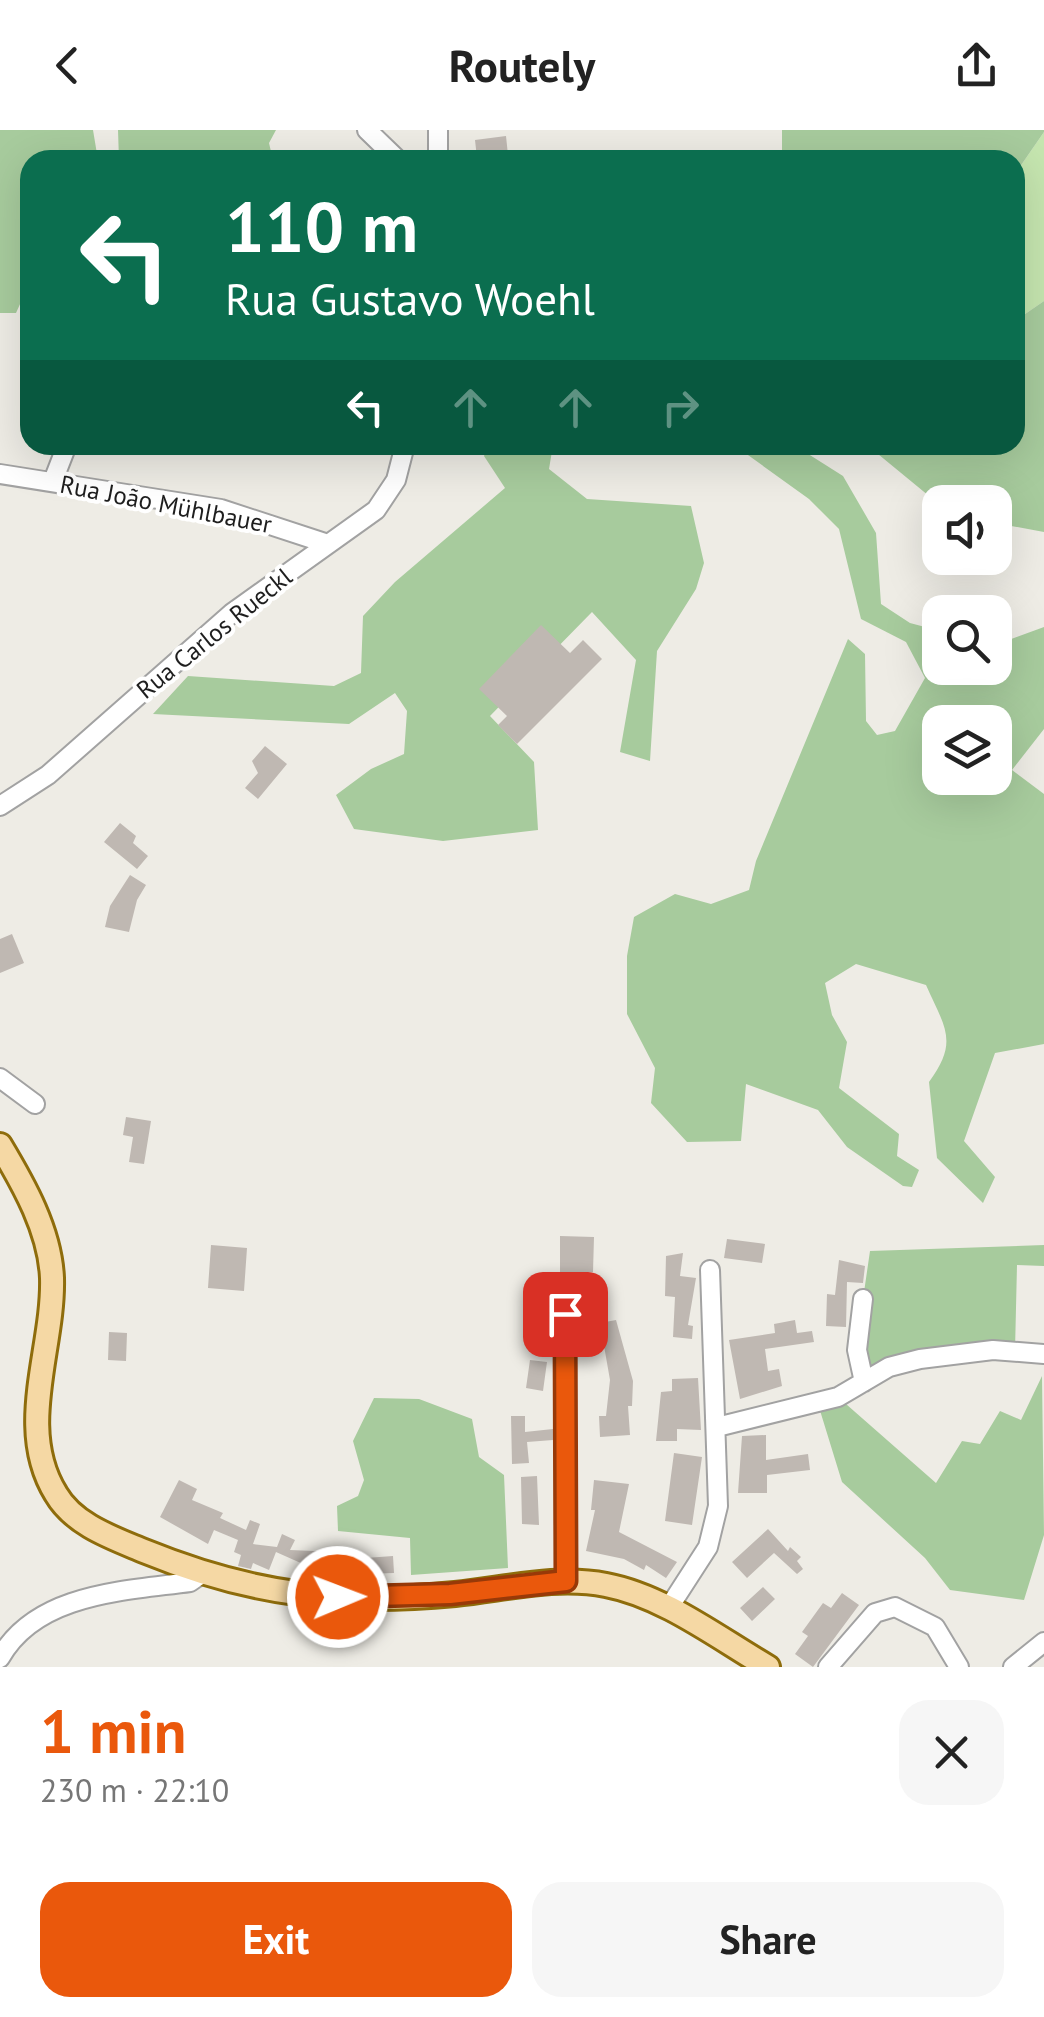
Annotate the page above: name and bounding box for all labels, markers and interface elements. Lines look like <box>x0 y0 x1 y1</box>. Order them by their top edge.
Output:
text: Routely <box>449 36 595 94</box>
icon: back <box>40 38 95 93</box>
icon: share <box>949 38 1004 93</box>
text: 110 m <box>225 181 418 271</box>
icon: left <box>60 190 190 320</box>
text: Rua Gustavo Woehl <box>225 269 595 327</box>
icon: left <box>338 380 393 435</box>
icon: ahead <box>443 380 498 435</box>
icon: ahead <box>548 380 603 435</box>
icon: right <box>653 380 708 435</box>
street label: Rua João Mühlbauer <box>57 468 275 540</box>
map controls <box>922 485 1012 795</box>
button: sound <box>922 485 1012 575</box>
street label: Rua Carlos Rueckl <box>130 560 299 706</box>
button: search <box>922 595 1012 685</box>
button: layers <box>922 705 1012 795</box>
pin <box>523 1272 608 1357</box>
icon: arrive <box>538 1287 593 1342</box>
position arrow <box>286 1545 390 1649</box>
text: 1 min <box>40 1692 186 1770</box>
button: close <box>899 1700 1004 1805</box>
text: 230 m · 22:10 <box>40 1769 229 1811</box>
button: Exit <box>40 1882 512 1997</box>
button: Share <box>532 1882 1004 1997</box>

